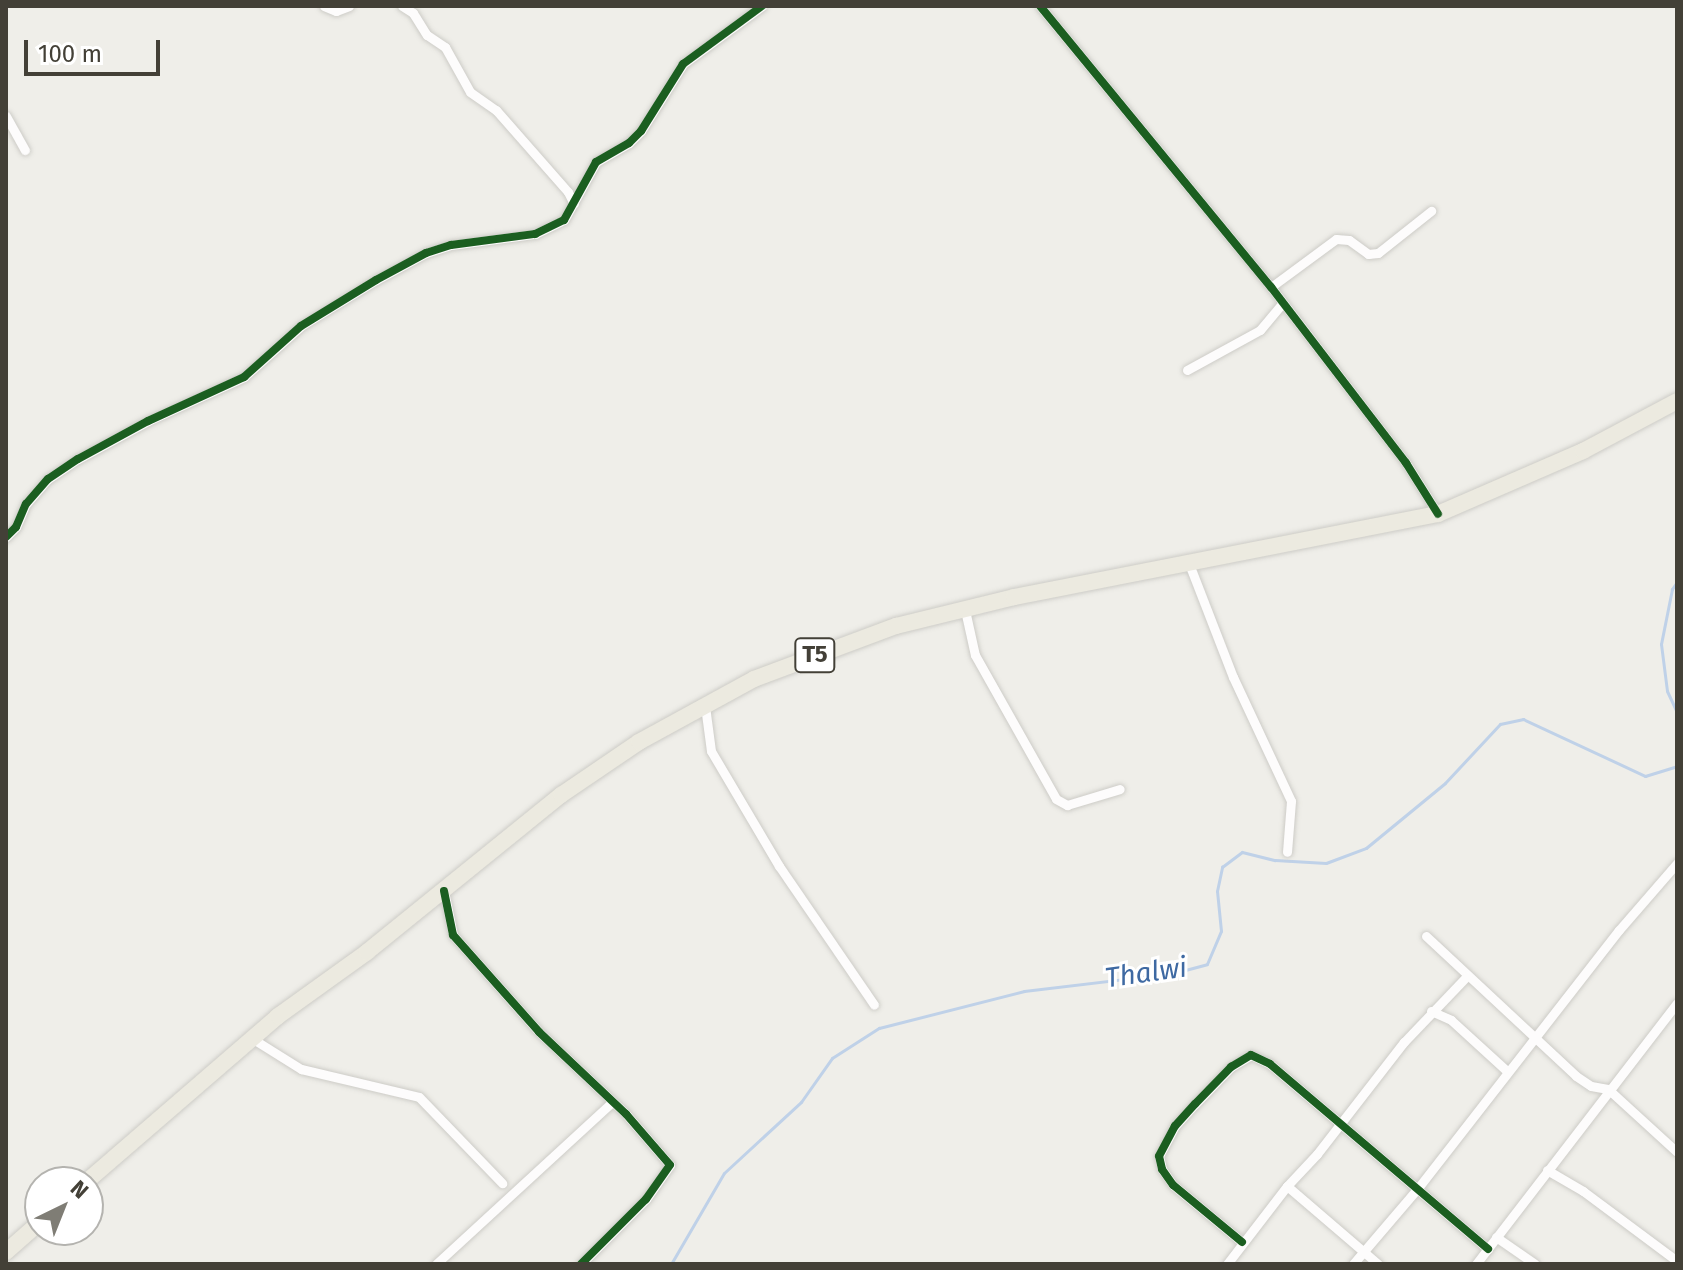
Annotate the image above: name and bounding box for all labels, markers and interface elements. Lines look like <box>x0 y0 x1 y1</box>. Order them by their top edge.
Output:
scale bar <box>28 24 164 74</box>
text: 100 m <box>38 40 102 68</box>
road number: T5 <box>793 635 837 675</box>
water label: Thalwi <box>1103 951 1189 995</box>
north arrow <box>24 1166 104 1246</box>
text: N <box>65 1175 94 1204</box>

